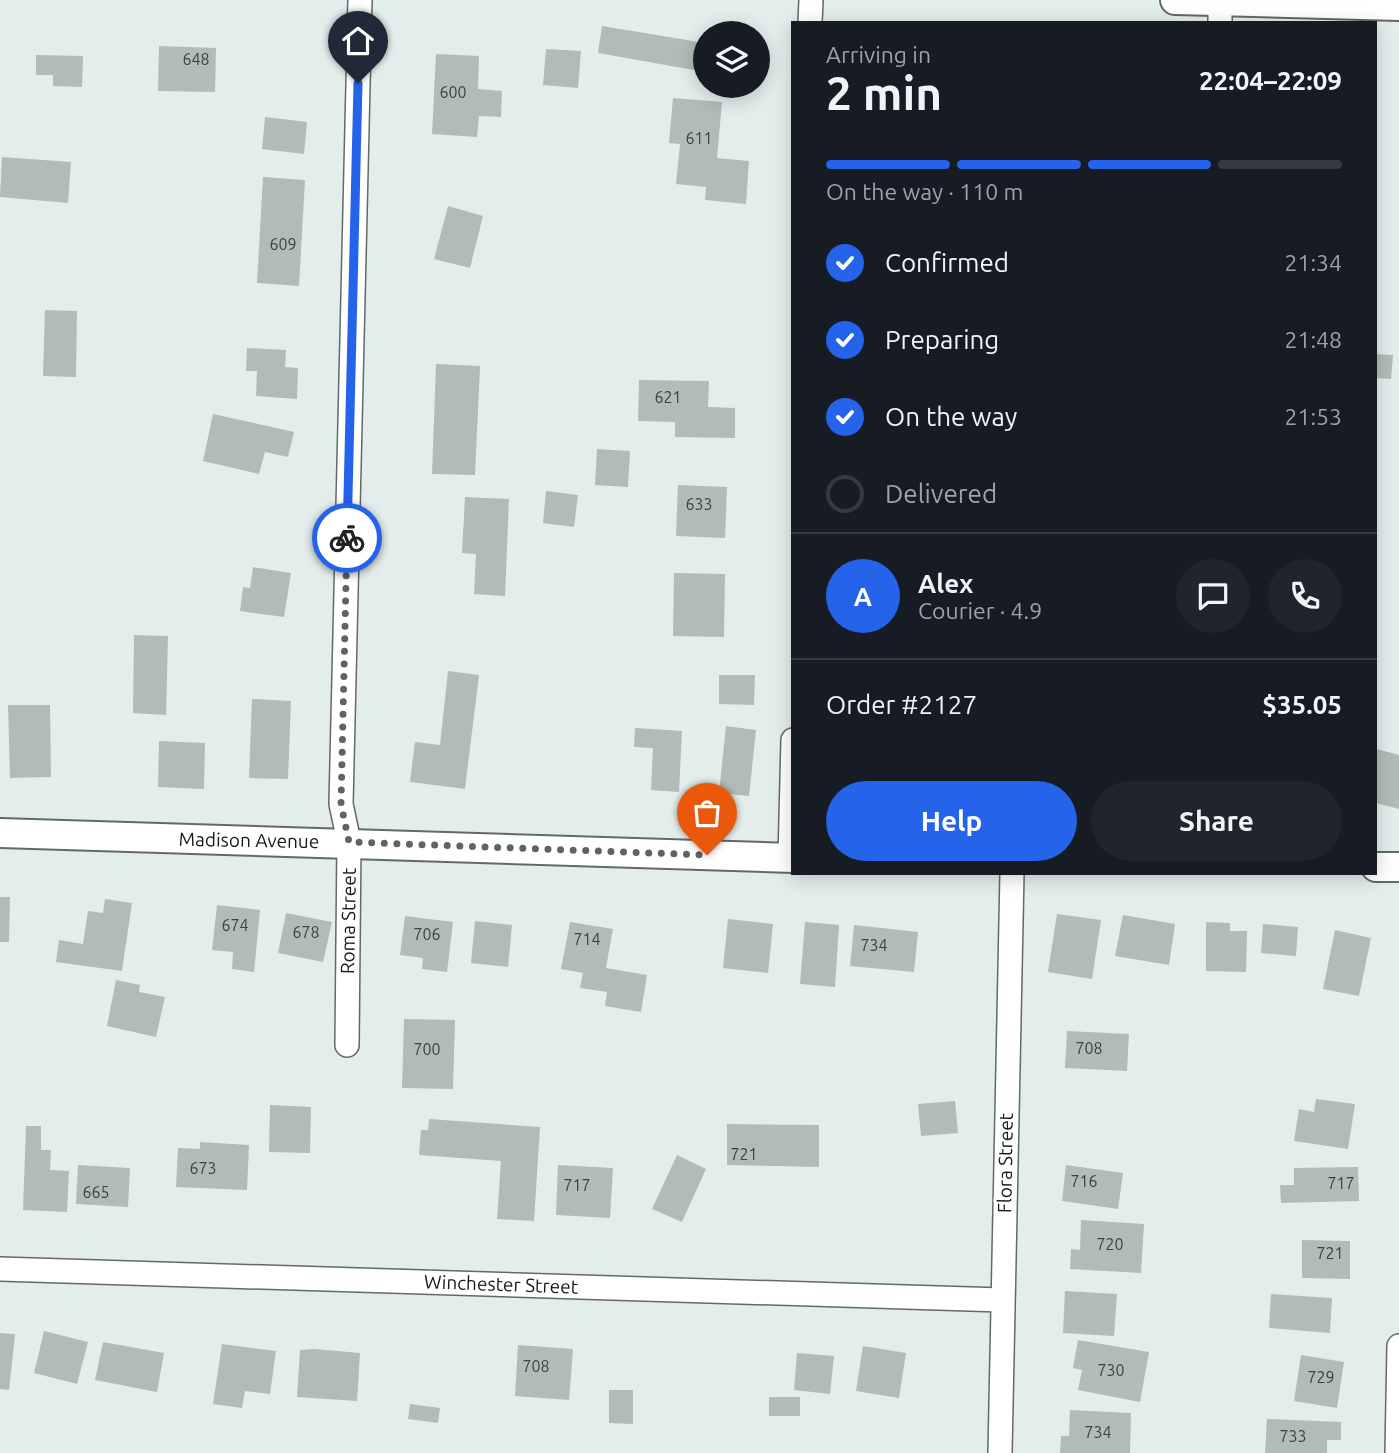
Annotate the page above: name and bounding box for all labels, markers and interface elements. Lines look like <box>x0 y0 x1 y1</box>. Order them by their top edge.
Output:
pin <box>328 11 388 83</box>
map controls <box>693 21 770 98</box>
button: layers <box>693 21 770 98</box>
icon: home <box>339 22 377 60</box>
text: Arriving in <box>826 42 931 67</box>
house number: 648 <box>182 50 210 68</box>
text: 22:04–22:09 <box>1199 66 1342 95</box>
text: 2 min <box>826 67 942 119</box>
house number: 600 <box>439 83 467 101</box>
house number: 611 <box>685 129 713 147</box>
text: On the way · 110 m <box>826 179 1023 204</box>
house number: 609 <box>269 235 297 253</box>
icon: check <box>826 244 864 282</box>
text: Confirmed <box>885 248 1009 277</box>
text: 21:34 <box>1284 250 1342 275</box>
icon: check <box>826 321 864 359</box>
text: Preparing <box>885 325 999 354</box>
text: 21:48 <box>1284 327 1342 352</box>
house number: 621 <box>654 388 682 406</box>
icon: check <box>826 398 864 436</box>
text: On the way <box>885 402 1017 431</box>
text: 21:53 <box>1284 404 1342 429</box>
text: Delivered <box>885 479 997 508</box>
house number: 633 <box>685 495 713 513</box>
courier <box>312 503 382 573</box>
icon: bike <box>328 519 366 557</box>
button: chat <box>1176 559 1250 633</box>
button: phone <box>1268 559 1342 633</box>
text: Alex <box>918 569 973 598</box>
text: A <box>854 582 872 611</box>
text: Courier · 4.9 <box>918 598 1042 623</box>
text: Order #2127 <box>826 690 977 719</box>
text: $35.05 <box>1262 690 1342 719</box>
button: Help <box>826 781 1077 861</box>
button: Share <box>1091 781 1342 861</box>
pin <box>677 783 737 855</box>
icon: bag <box>688 794 726 832</box>
street label: Madison Avenue <box>179 828 319 852</box>
street label: Roma Street <box>336 867 360 974</box>
house number: 674 <box>221 916 249 934</box>
house number: 678 <box>292 923 320 941</box>
house number: 706 <box>413 925 441 943</box>
house number: 714 <box>573 930 601 948</box>
house number: 734 <box>860 936 888 954</box>
house number: 708 <box>1075 1039 1103 1057</box>
house number: 700 <box>413 1040 441 1058</box>
street label: Flora Street <box>993 1112 1017 1213</box>
house number: 721 <box>730 1145 758 1163</box>
house number: 673 <box>189 1159 217 1177</box>
house number: 716 <box>1070 1172 1098 1190</box>
house number: 717 <box>1327 1174 1355 1192</box>
house number: 717 <box>563 1176 591 1194</box>
house number: 665 <box>82 1183 110 1201</box>
house number: 720 <box>1096 1235 1124 1253</box>
house number: 721 <box>1316 1244 1344 1262</box>
street label: Winchester Street <box>423 1270 579 1298</box>
house number: 708 <box>522 1357 550 1375</box>
house number: 730 <box>1097 1361 1125 1379</box>
house number: 729 <box>1307 1368 1335 1386</box>
house number: 734 <box>1084 1423 1112 1441</box>
house number: 733 <box>1279 1427 1307 1445</box>

